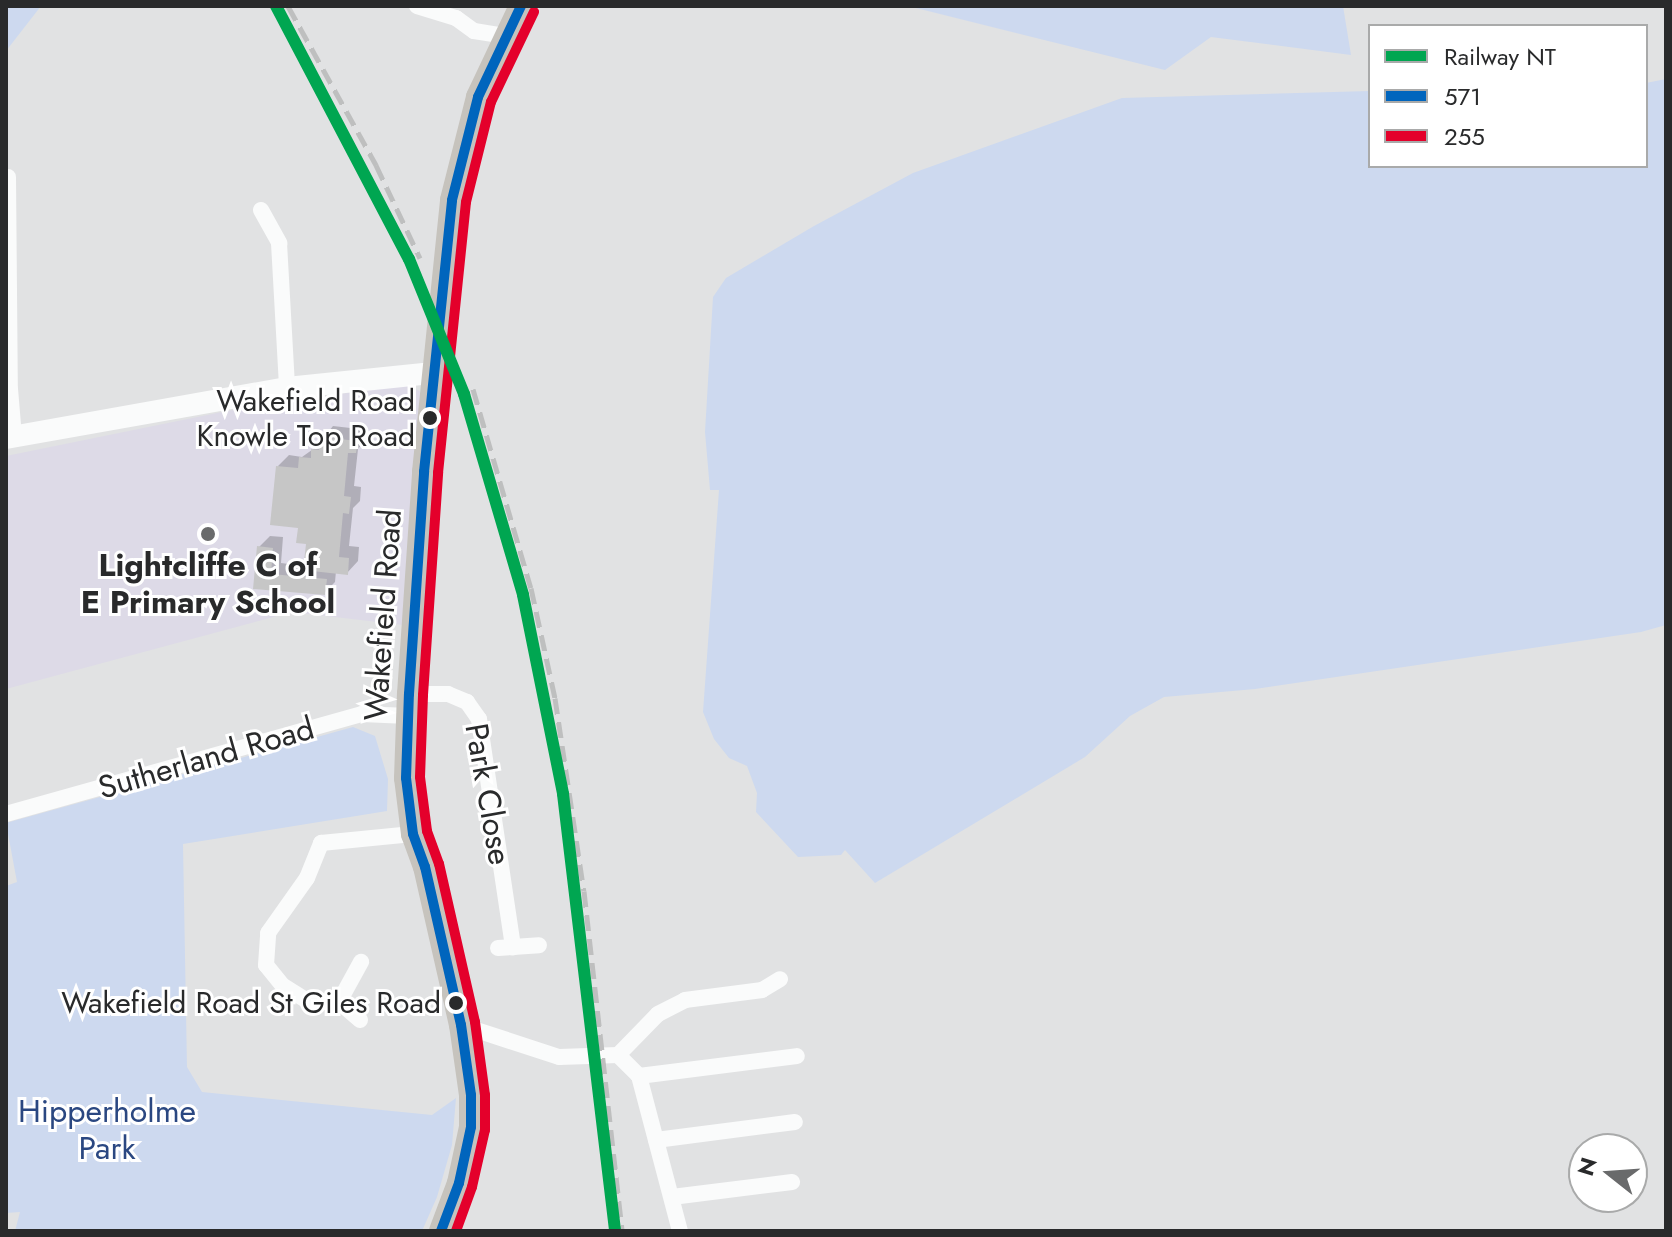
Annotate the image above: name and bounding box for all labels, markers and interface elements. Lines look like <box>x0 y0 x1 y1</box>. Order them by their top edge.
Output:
legend <box>1368 24 1648 168</box>
text: Railway NT <box>1444 39 1556 74</box>
text: 571 <box>1444 79 1481 114</box>
text: 255 <box>1444 119 1485 154</box>
place label: Wakefield Road Knowle Top Road <box>196 383 415 454</box>
marker: Wakefield Road Knowle Top Road <box>422 410 438 426</box>
street label: Wakefield Road <box>356 508 410 722</box>
marker: Lightcliffe C of E Primary School <box>199 525 217 543</box>
place label: Lightcliffe C of E Primary School <box>81 547 335 622</box>
street label: Sutherland Road <box>94 709 318 807</box>
street label: Park Close <box>457 720 519 868</box>
place label: Wakefield Road St Giles Road <box>61 985 441 1021</box>
marker: Wakefield Road St Giles Road <box>448 995 464 1011</box>
park label: Hipperholme Park <box>18 1093 196 1168</box>
north arrow <box>1568 1133 1648 1213</box>
text: N <box>1569 1154 1605 1180</box>

